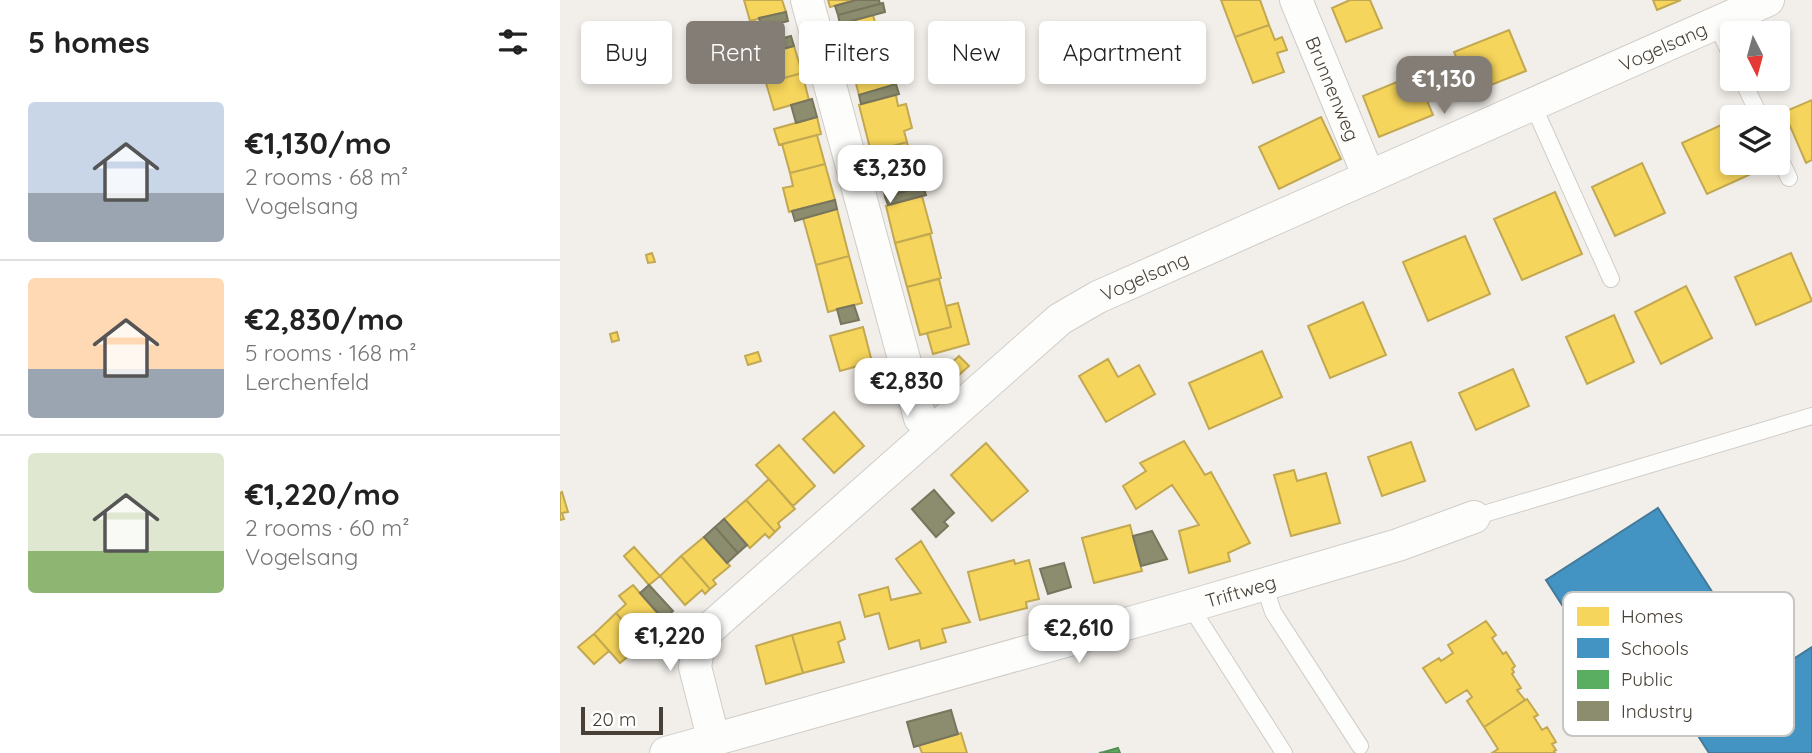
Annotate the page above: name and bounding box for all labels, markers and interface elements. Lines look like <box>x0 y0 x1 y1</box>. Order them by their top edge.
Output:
street label: Vogelsang <box>1615 17 1711 77</box>
chip: Buy <box>581 21 672 84</box>
chip: Rent <box>686 21 785 84</box>
chip: Filters <box>799 21 914 84</box>
chip: New <box>928 21 1025 84</box>
chip: Apartment <box>1039 21 1206 84</box>
north arrow <box>1720 21 1790 91</box>
map controls <box>1720 21 1790 175</box>
text: 5 homes <box>28 23 150 61</box>
icon: filters <box>494 23 532 61</box>
street label: Brunnenweg <box>1300 33 1365 145</box>
pin: €1,130 <box>1387 57 1501 116</box>
text: €1,130 <box>1412 64 1476 93</box>
button: layers <box>1720 105 1790 175</box>
text: €1,130/mo <box>245 124 391 162</box>
icon: home <box>84 130 168 214</box>
pin: €3,230 <box>833 146 947 205</box>
text: €3,230 <box>854 153 926 182</box>
text: 2 rooms · 68 m² <box>245 162 408 191</box>
text: Vogelsang <box>245 191 358 220</box>
street label: Vogelsang <box>1097 246 1192 306</box>
text: €2,830/mo <box>245 300 404 338</box>
icon: home <box>84 306 168 390</box>
text: 5 rooms · 168 m² <box>245 338 417 367</box>
pin: €2,830 <box>850 358 964 418</box>
text: €2,830 <box>871 366 943 395</box>
text: Lerchenfeld <box>245 367 369 396</box>
text: €1,220/mo <box>245 475 400 513</box>
icon: home <box>84 481 168 565</box>
text: 2 rooms · 60 m² <box>245 513 410 542</box>
text: Vogelsang <box>245 542 358 571</box>
street label: Triftweg <box>1202 569 1279 613</box>
legend <box>1563 592 1794 736</box>
text: Homes <box>1621 604 1683 628</box>
pin: €2,610 <box>1022 606 1136 665</box>
text: €2,610 <box>1044 613 1114 642</box>
pin: €1,220 <box>613 614 727 673</box>
text: €1,220 <box>635 621 705 650</box>
text: Schools <box>1621 636 1689 660</box>
text: Public <box>1621 667 1673 691</box>
text: Industry <box>1621 699 1693 723</box>
scale bar <box>581 704 663 736</box>
text: 20 m <box>592 707 636 731</box>

